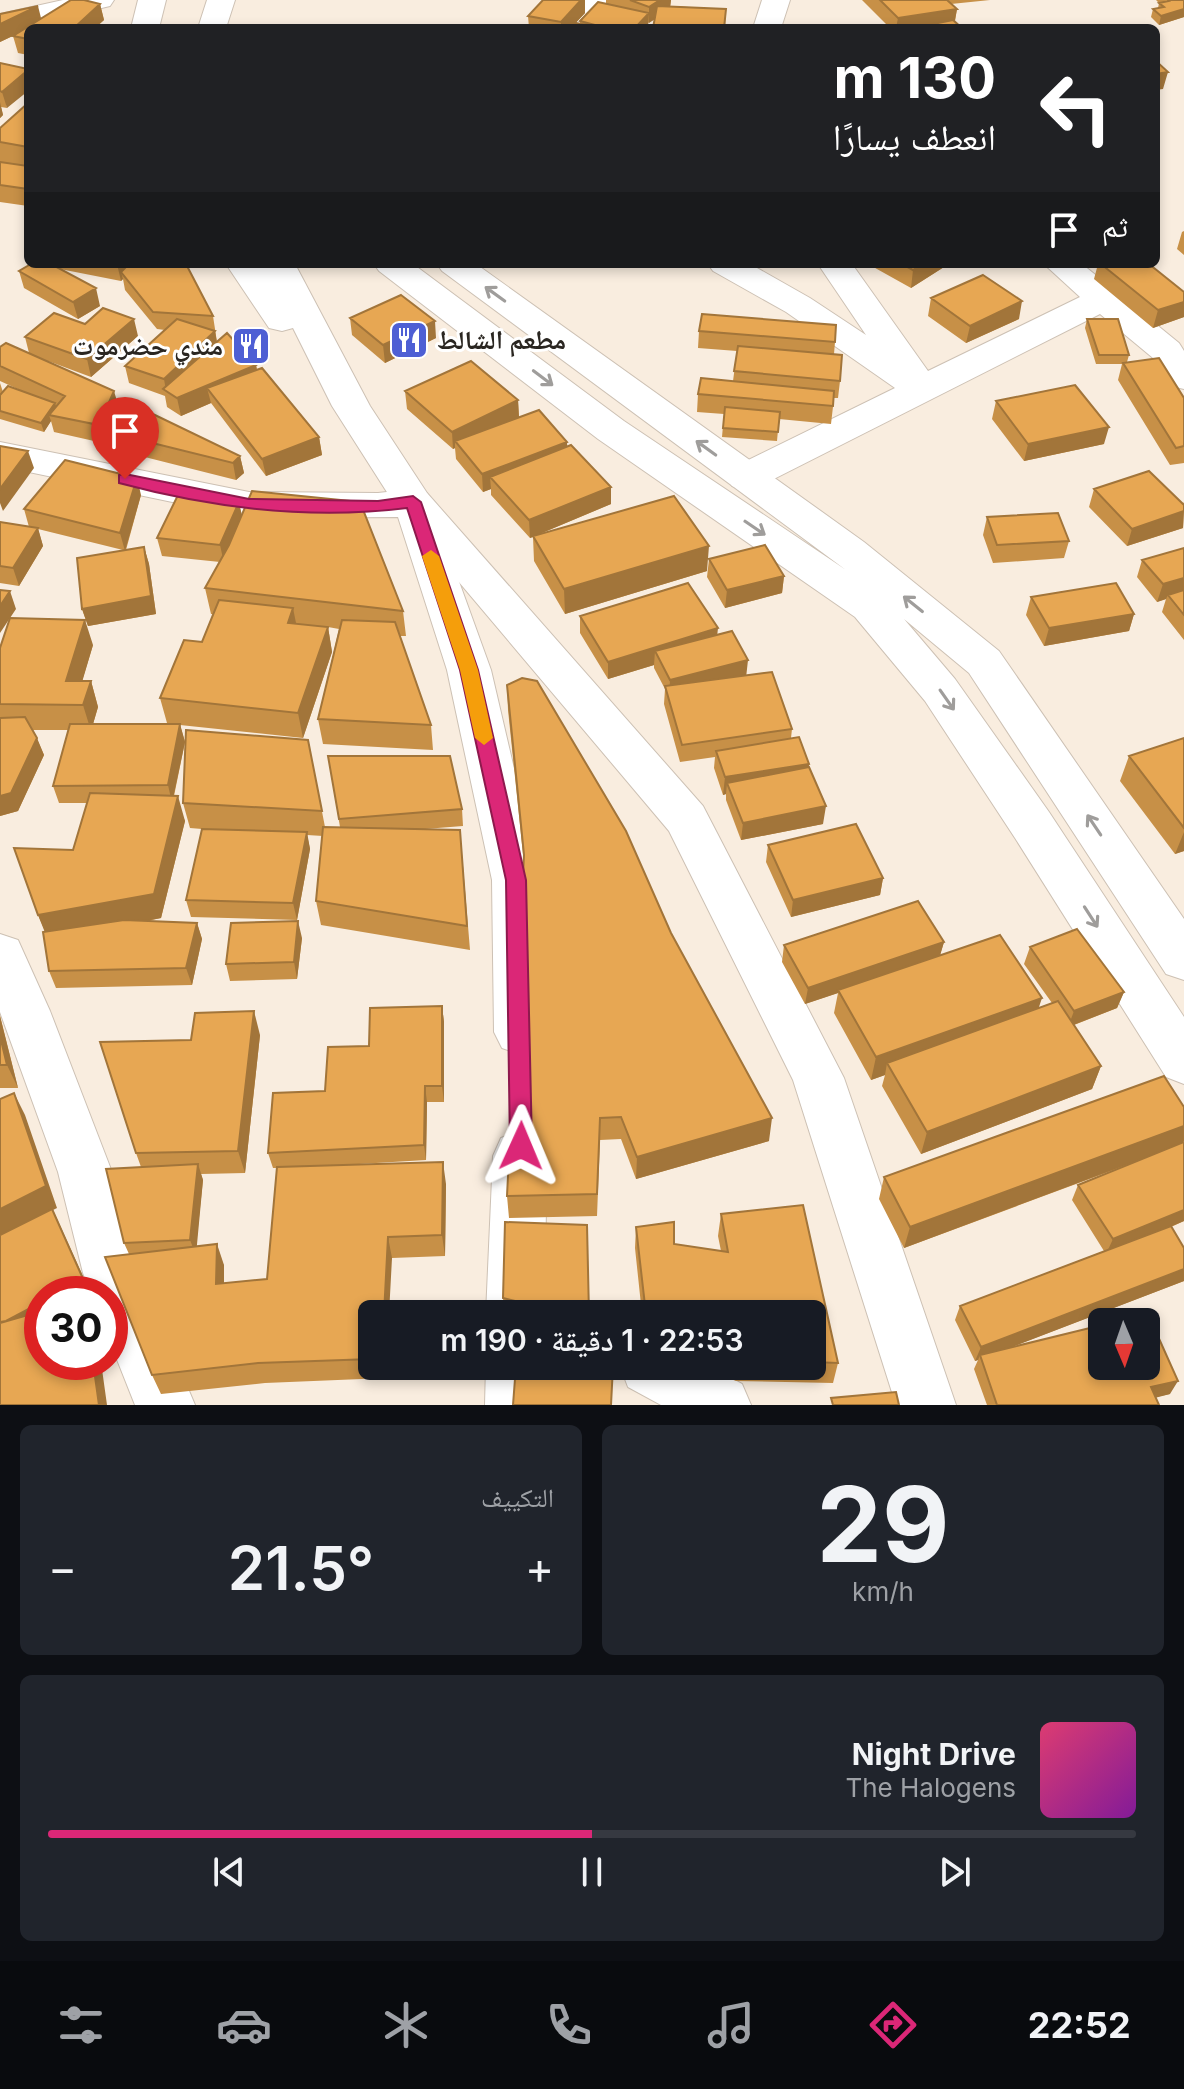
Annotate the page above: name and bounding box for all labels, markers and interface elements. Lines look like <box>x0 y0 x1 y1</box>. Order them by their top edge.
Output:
text: 130 m <box>834 44 996 112</box>
icon: left <box>1024 56 1128 160</box>
text: انعطف يسارًا <box>833 115 996 159</box>
icon: arrive <box>1042 208 1086 252</box>
text: ثم <box>1102 208 1128 244</box>
one-way arrow <box>485 286 507 303</box>
restaurant icon: مطعم الشالط <box>388 319 430 361</box>
place label: مطعم الشالط <box>437 324 566 358</box>
restaurant icon: مندي حضرموت <box>230 325 272 367</box>
place label: مندي حضرموت <box>73 330 223 366</box>
one-way arrow <box>532 370 553 387</box>
pin <box>91 397 159 479</box>
icon: arrive <box>103 409 147 453</box>
one-way arrow <box>695 439 717 456</box>
one-way arrow <box>744 520 766 536</box>
one-way arrow <box>903 595 924 613</box>
one-way arrow <box>939 689 955 711</box>
one-way arrow <box>1085 814 1102 836</box>
one-way arrow <box>1083 905 1099 927</box>
position arrow <box>479 1104 563 1188</box>
speed limit sign: 30 <box>24 1276 128 1380</box>
north arrow <box>1088 1308 1160 1380</box>
map controls <box>1088 1308 1160 1380</box>
text: 22:53 · 1 دقيقة · 190 m <box>440 1322 744 1358</box>
text: 29 <box>816 1461 950 1587</box>
text: التكييف <box>481 1482 554 1513</box>
text: 21.5° <box>228 1532 374 1604</box>
text: − <box>48 1541 77 1595</box>
text: + <box>525 1541 554 1595</box>
text: km/h <box>852 1576 914 1607</box>
text: Night Drive <box>852 1736 1016 1772</box>
text: The Halogens <box>845 1772 1016 1803</box>
icon: previous <box>207 1850 251 1894</box>
icon: pause <box>570 1850 614 1894</box>
icon: next <box>933 1850 977 1894</box>
icon: filters <box>53 1997 109 2053</box>
icon: car <box>216 1997 272 2053</box>
icon: climate <box>378 1997 434 2053</box>
icon: phone <box>541 1997 597 2053</box>
icon: music <box>703 1997 759 2053</box>
icon: directions <box>865 1997 921 2053</box>
text: 22:52 <box>1028 2003 1131 2047</box>

